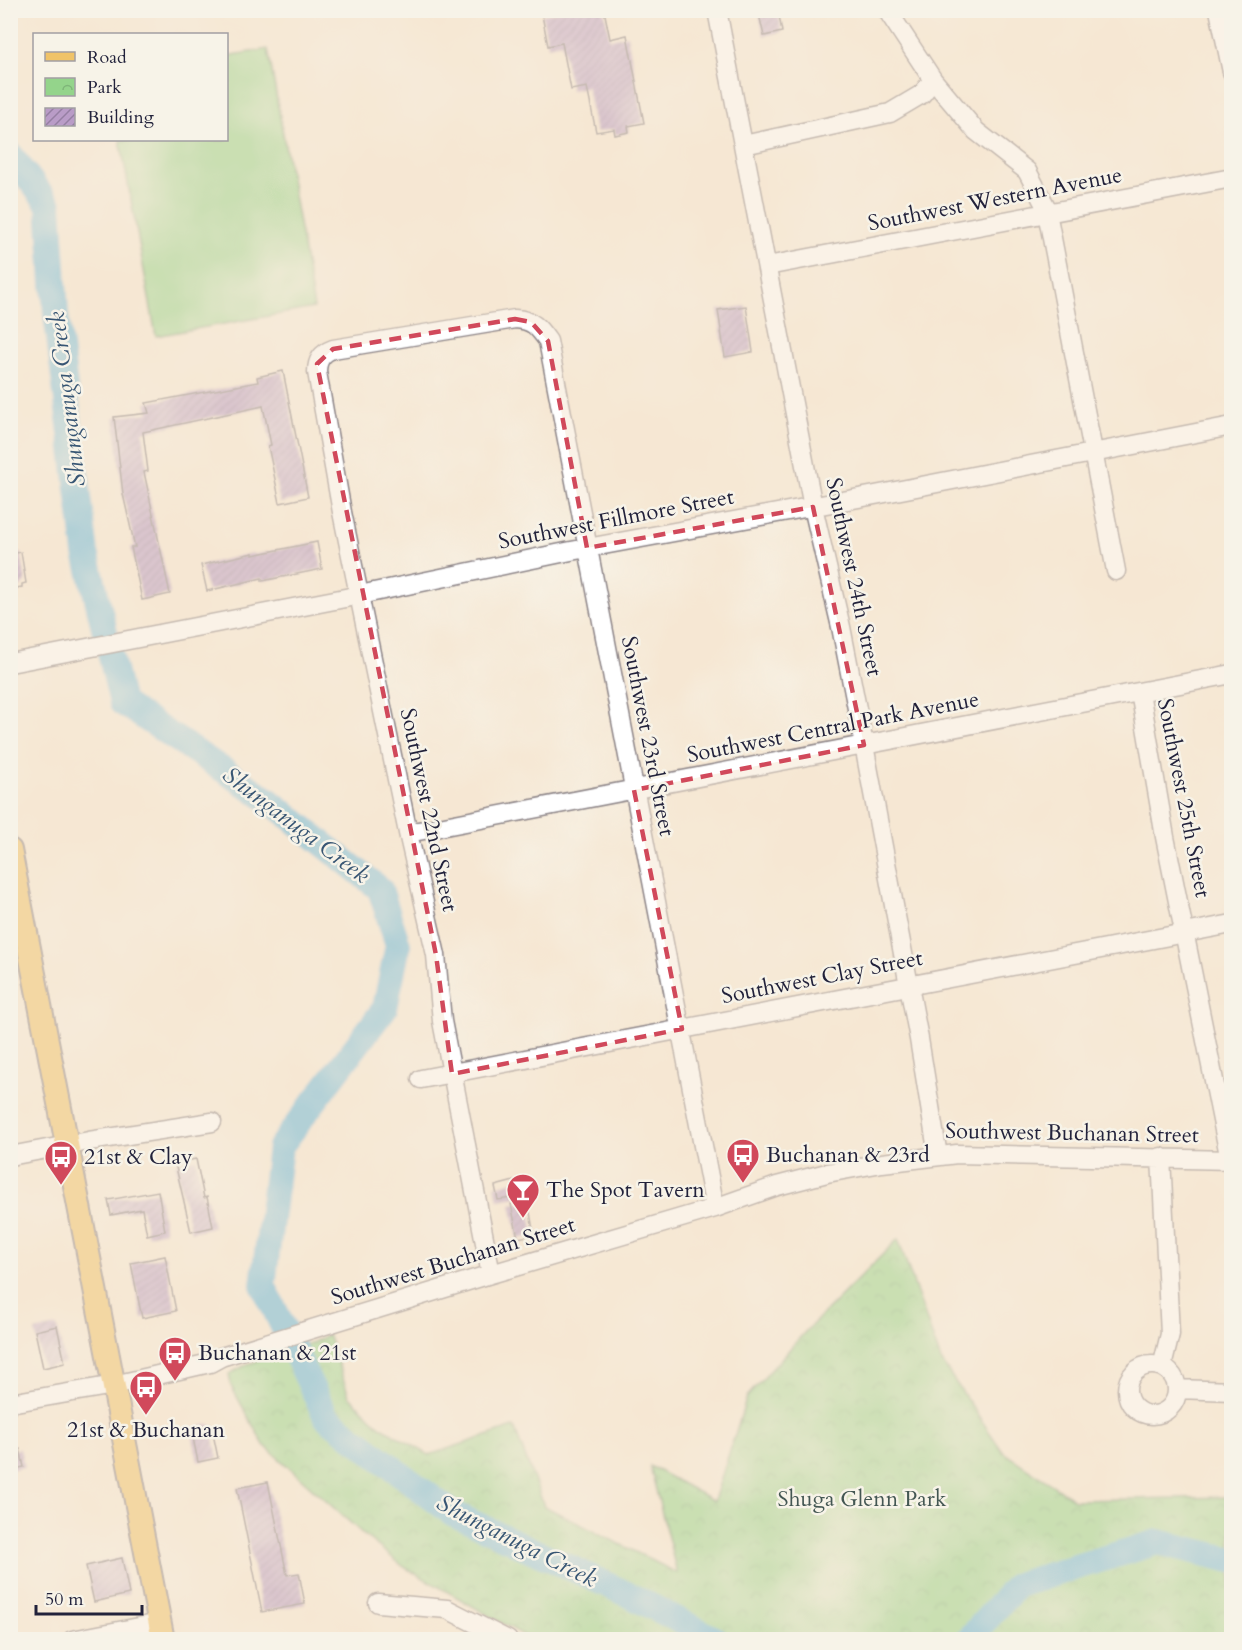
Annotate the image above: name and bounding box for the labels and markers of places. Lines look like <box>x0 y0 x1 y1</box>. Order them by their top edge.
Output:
bus stop icon: Buchanan & 23rd <box>725 1137 761 1184</box>
bus stop icon: 21st & Clay <box>43 1139 79 1186</box>
place label: Buchanan & 23rd <box>766 1140 930 1170</box>
place label: 21st & Clay <box>84 1142 193 1172</box>
bar icon: The Spot Tavern <box>505 1172 541 1219</box>
place label: The Spot Tavern <box>546 1175 705 1205</box>
bus stop icon: Buchanan & 21st <box>157 1335 193 1382</box>
place label: Buchanan & 21st <box>198 1338 356 1368</box>
bus stop icon: 21st & Buchanan <box>128 1369 164 1416</box>
place label: 21st & Buchanan <box>67 1415 226 1445</box>

